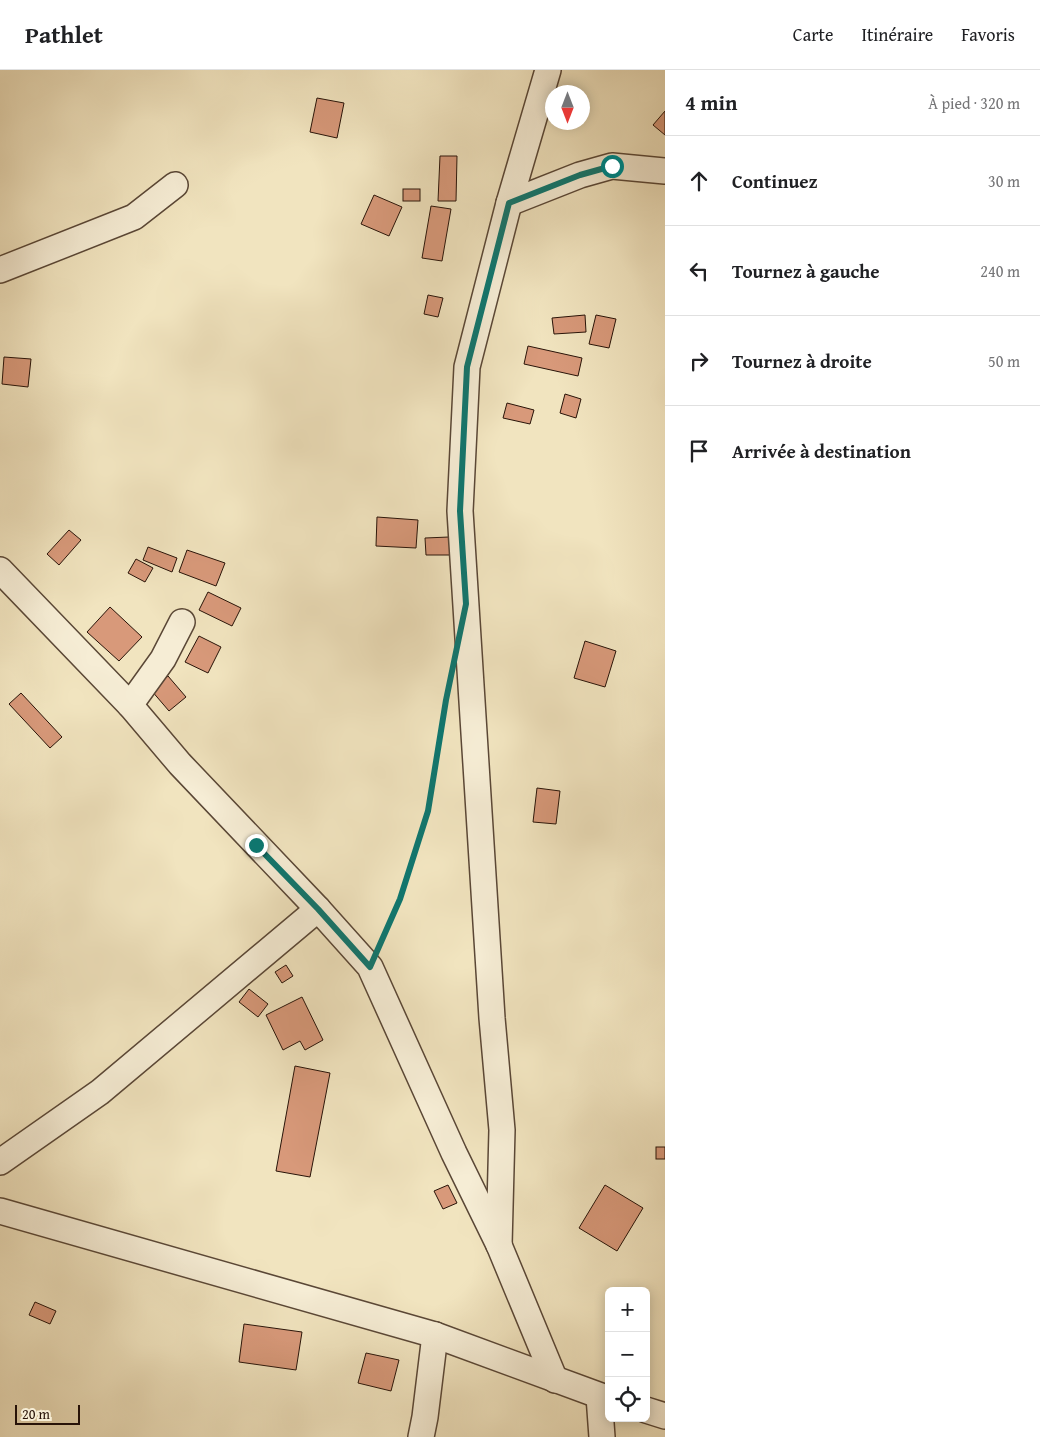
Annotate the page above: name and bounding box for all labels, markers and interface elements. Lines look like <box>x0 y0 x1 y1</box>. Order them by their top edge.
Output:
text: Pathlet <box>25 17 103 52</box>
text: Carte <box>793 21 833 48</box>
text: Itinéraire <box>861 21 933 48</box>
text: Favoris <box>961 21 1015 48</box>
north arrow <box>545 85 590 130</box>
text: 4 min <box>685 87 737 118</box>
text: À pied · 320 m <box>928 91 1020 115</box>
route start <box>601 155 624 178</box>
icon: ahead <box>685 167 713 195</box>
text: Continuez <box>732 167 818 195</box>
text: 30 m <box>988 169 1020 193</box>
icon: left <box>685 257 713 285</box>
text: Tournez à gauche <box>732 257 880 285</box>
text: 240 m <box>980 259 1020 283</box>
icon: right <box>685 347 713 375</box>
text: Tournez à droite <box>732 347 872 375</box>
text: 50 m <box>988 349 1020 373</box>
icon: arrive <box>685 437 713 465</box>
text: Arrivée à destination <box>732 437 911 465</box>
route end <box>245 834 268 857</box>
map controls <box>605 1287 650 1422</box>
button: + <box>605 1287 650 1332</box>
button: − <box>605 1332 650 1377</box>
button: locate <box>605 1377 650 1422</box>
scale bar <box>15 1402 80 1425</box>
text: 20 m <box>22 1404 50 1424</box>

